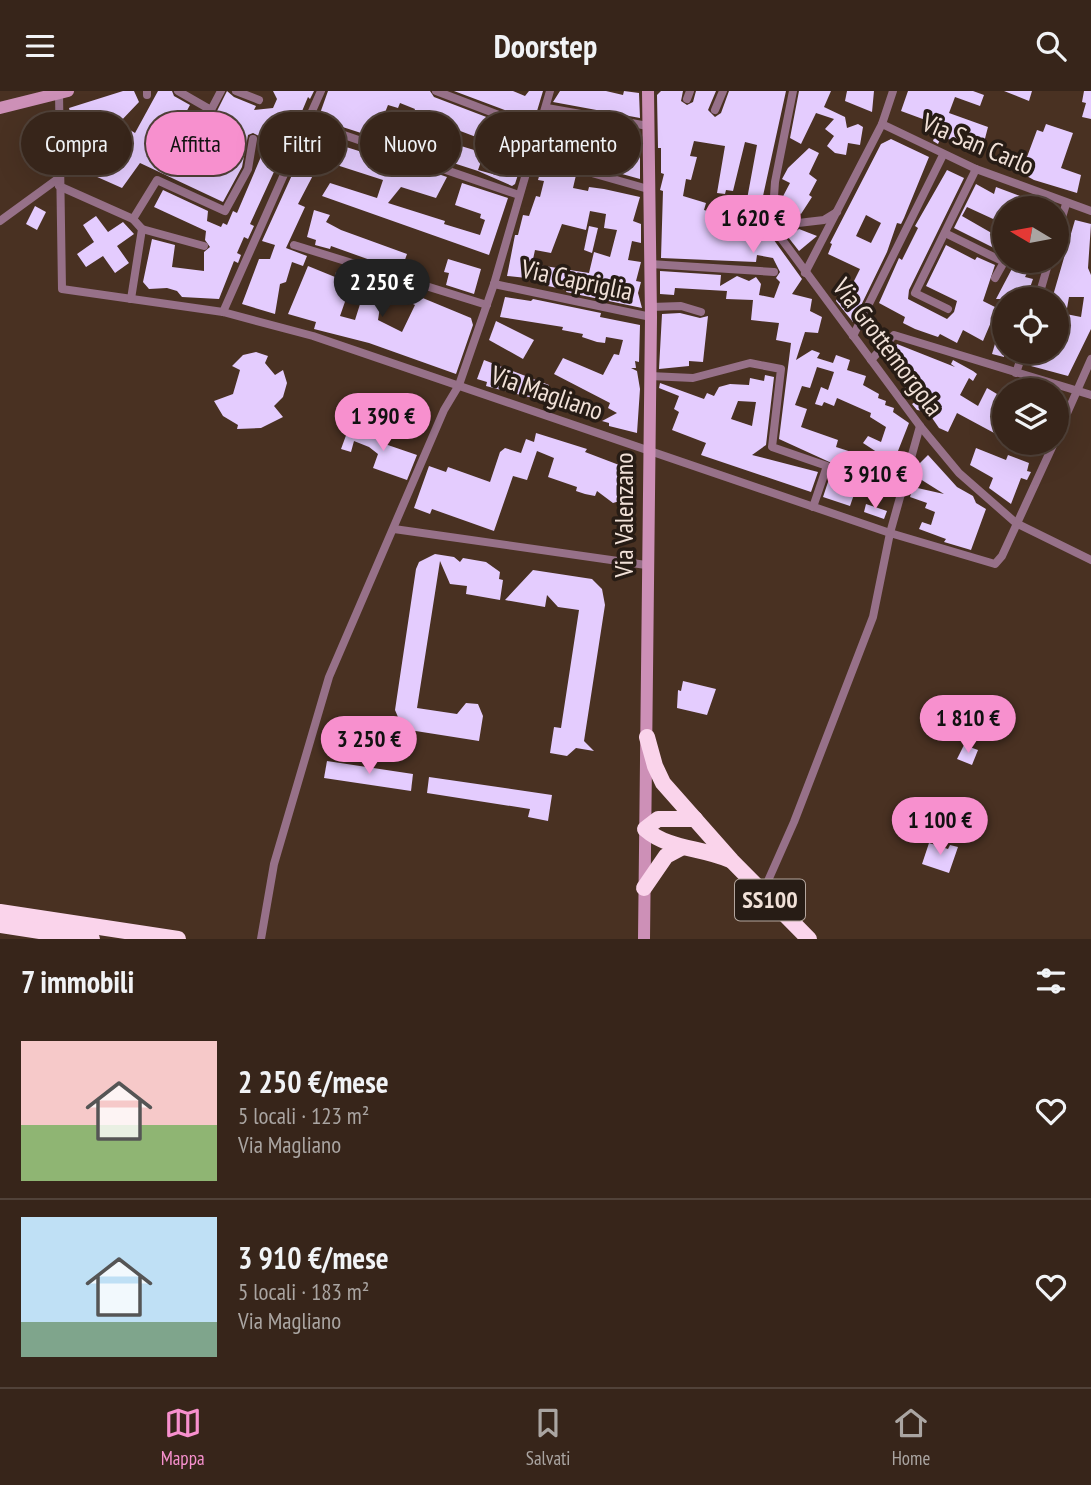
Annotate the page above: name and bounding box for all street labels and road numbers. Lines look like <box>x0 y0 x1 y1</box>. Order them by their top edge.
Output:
street label: Via San Carlo <box>916 105 1039 182</box>
street label: Via Capriglia <box>517 251 636 307</box>
street label: Via Grottemorgola <box>825 271 951 422</box>
street label: Via Magliano <box>486 358 608 427</box>
street label: Via Valenzano <box>607 453 640 578</box>
road number: SS100 <box>735 879 805 921</box>

